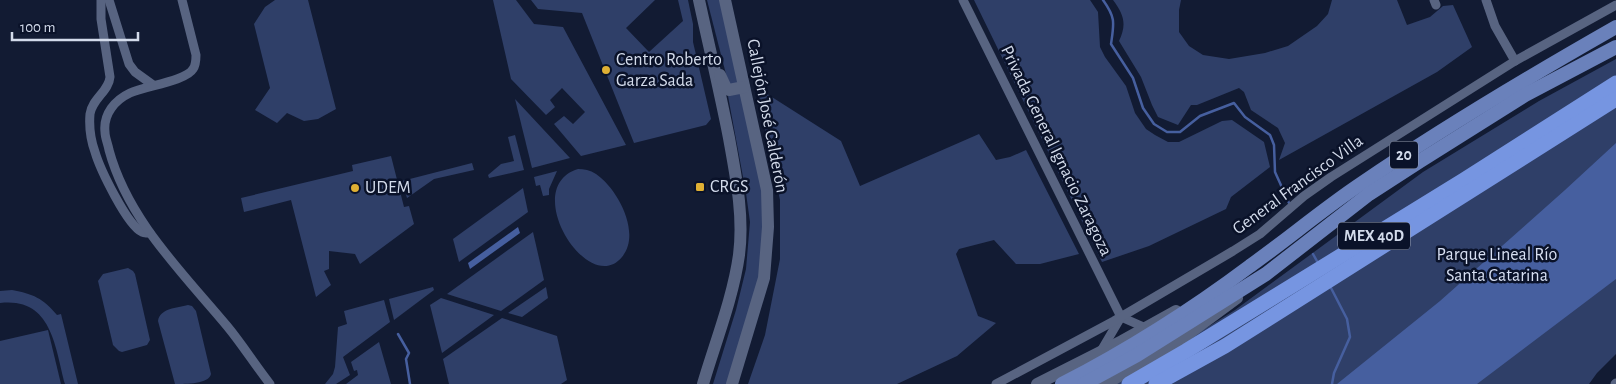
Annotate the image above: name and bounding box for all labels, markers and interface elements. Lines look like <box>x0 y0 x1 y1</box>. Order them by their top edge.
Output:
scale bar <box>12 10 139 42</box>
text: 100 m <box>20 20 55 35</box>
street label: Callejón José Calderón <box>743 38 791 194</box>
street label: Privada General Ignacio Zaragoza <box>997 43 1115 259</box>
place label: Centro Roberto Garza Sada <box>616 51 722 90</box>
marker: Centro Roberto Garza Sada <box>600 64 612 76</box>
street label: General Francisco Villa <box>1229 132 1367 238</box>
road number: 20 <box>1390 142 1418 168</box>
place label: CRGS <box>710 178 748 196</box>
place label: UDEM <box>365 179 411 197</box>
marker: CRGS <box>694 181 706 193</box>
marker: UDEM <box>349 182 361 194</box>
road number: MEX 40D <box>1338 222 1410 250</box>
park label: Parque Lineal Río Santa Catarina <box>1437 246 1558 285</box>

